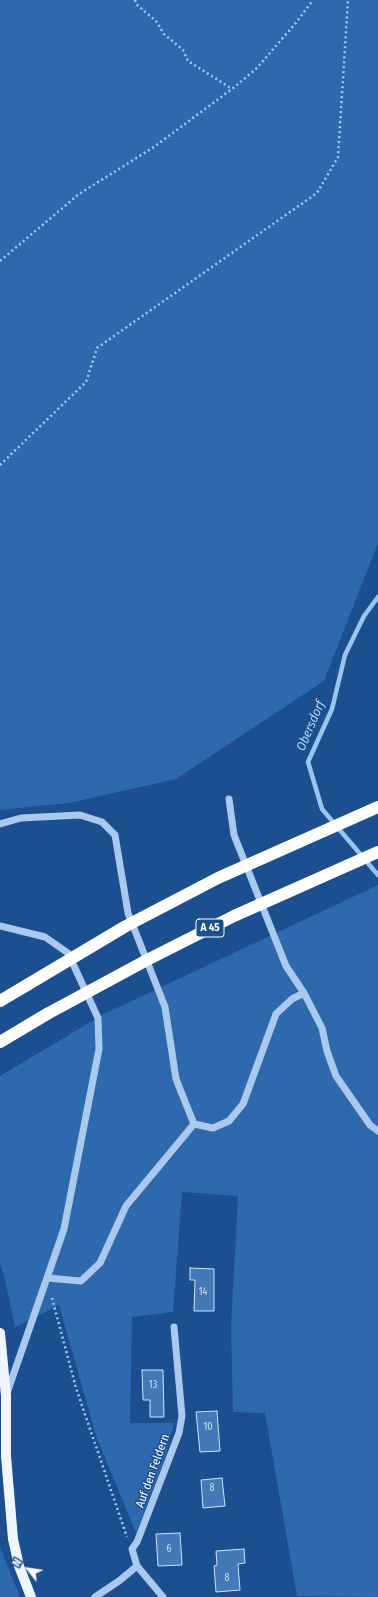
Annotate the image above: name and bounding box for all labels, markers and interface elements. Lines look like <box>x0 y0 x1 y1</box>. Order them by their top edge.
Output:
water label: Obersdorf <box>293 699 329 753</box>
road number: A 45 <box>196 919 224 937</box>
house number: 14 <box>199 1286 207 1298</box>
house number: 13 <box>149 1379 157 1391</box>
house number: 10 <box>203 1421 213 1433</box>
street label: Auf den Feldern <box>133 1432 173 1510</box>
house number: 8 <box>210 1482 214 1494</box>
house number: 6 <box>167 1543 171 1555</box>
north arrow <box>8 1549 48 1589</box>
text: N <box>10 1557 24 1569</box>
house number: 8 <box>225 1572 229 1584</box>

